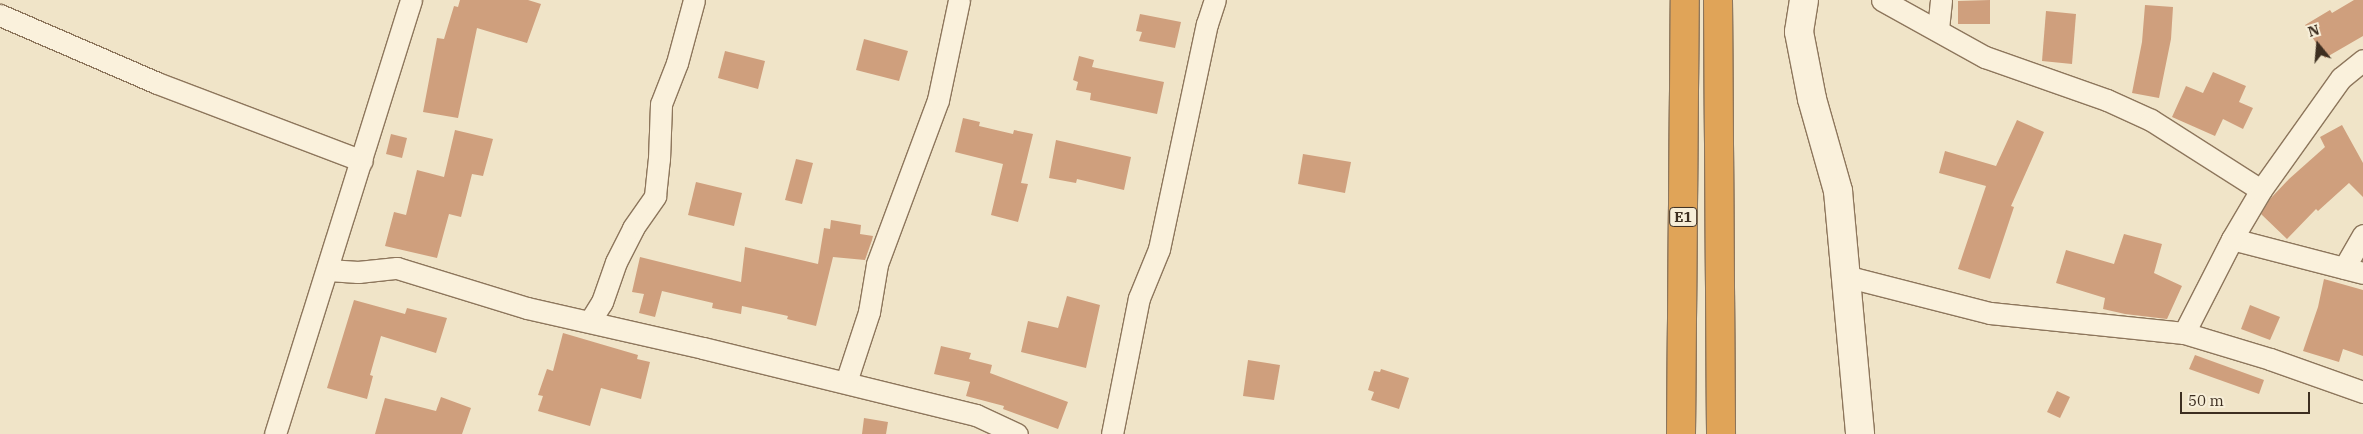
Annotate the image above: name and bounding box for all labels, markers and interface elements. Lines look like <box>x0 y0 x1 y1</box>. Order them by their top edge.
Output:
north arrow <box>2293 20 2343 70</box>
text: N <box>2306 20 2322 41</box>
road number: E1 <box>1668 206 1698 228</box>
scale bar <box>2183 382 2313 414</box>
text: 50 m <box>2188 391 2224 410</box>

